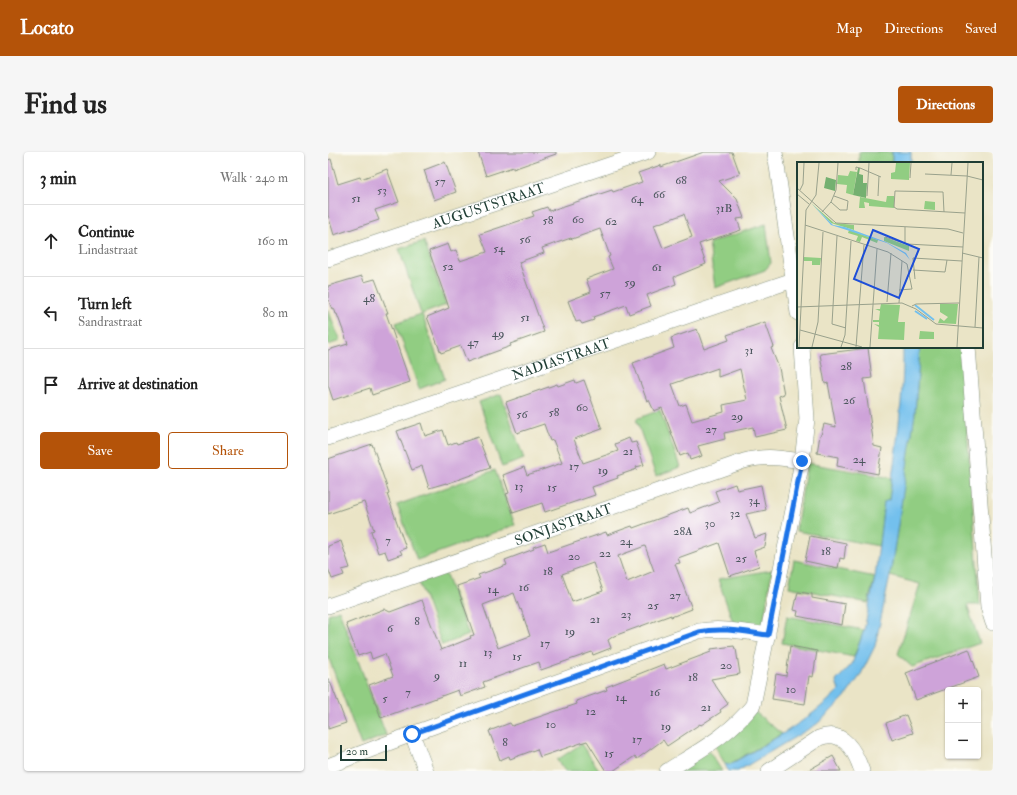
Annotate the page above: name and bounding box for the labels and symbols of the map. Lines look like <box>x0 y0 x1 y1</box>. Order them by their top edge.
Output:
inset map <box>797 162 983 348</box>
house number: 68 <box>675 173 687 188</box>
house number: 57 <box>435 174 446 189</box>
street label: AUGUSTSTRAAT <box>429 178 547 232</box>
house number: 53 <box>377 183 387 198</box>
house number: 66 <box>653 187 666 202</box>
house number: 51 <box>351 191 361 206</box>
house number: 64 <box>631 192 644 207</box>
house number: 31B <box>716 201 733 216</box>
house number: 60 <box>572 212 584 227</box>
house number: 58 <box>543 213 554 228</box>
house number: 62 <box>605 214 617 229</box>
house number: 56 <box>519 232 532 247</box>
house number: 54 <box>493 241 505 256</box>
house number: 52 <box>442 259 454 274</box>
house number: 61 <box>652 260 662 275</box>
house number: 59 <box>624 275 636 290</box>
house number: 57 <box>600 286 611 301</box>
house number: 48 <box>363 291 375 306</box>
house number: 51 <box>520 310 530 325</box>
house number: 49 <box>492 326 504 341</box>
street label: NADIASTRAAT <box>509 334 613 383</box>
house number: 47 <box>467 335 479 350</box>
house number: 31 <box>745 343 753 358</box>
house number: 28 <box>840 359 852 374</box>
house number: 26 <box>843 393 856 408</box>
house number: 60 <box>576 400 588 415</box>
house number: 58 <box>549 405 560 420</box>
house number: 56 <box>516 407 529 422</box>
house number: 29 <box>731 409 743 424</box>
house number: 27 <box>705 422 717 437</box>
house number: 21 <box>623 444 633 459</box>
route end <box>793 452 811 470</box>
house number: 24 <box>853 452 866 467</box>
house number: 17 <box>569 459 579 474</box>
house number: 19 <box>598 463 608 478</box>
house number: 13 <box>515 479 523 494</box>
house number: 15 <box>547 480 557 495</box>
house number: 34 <box>748 493 760 508</box>
street label: SONJASTRAAT <box>512 499 615 549</box>
house number: 32 <box>730 506 740 521</box>
house number: 30 <box>705 516 715 531</box>
house number: 28A <box>673 524 693 539</box>
house number: 7 <box>385 533 391 548</box>
house number: 24 <box>620 534 633 549</box>
house number: 18 <box>821 544 831 559</box>
house number: 22 <box>599 546 611 561</box>
house number: 20 <box>568 549 580 564</box>
house number: 25 <box>735 551 747 566</box>
house number: 18 <box>543 564 553 579</box>
house number: 16 <box>519 580 530 595</box>
house number: 14 <box>488 582 499 597</box>
house number: 27 <box>669 588 681 603</box>
house number: 25 <box>647 598 659 613</box>
house number: 23 <box>621 607 631 622</box>
house number: 21 <box>590 612 600 627</box>
house number: 8 <box>414 614 420 629</box>
house number: 6 <box>387 621 394 636</box>
house number: 19 <box>565 624 575 639</box>
house number: 17 <box>540 636 550 651</box>
house number: 13 <box>484 645 492 660</box>
house number: 15 <box>512 649 522 664</box>
house number: 11 <box>459 656 467 671</box>
house number: 20 <box>720 658 732 673</box>
house number: 9 <box>433 668 440 683</box>
house number: 18 <box>688 670 698 685</box>
house number: 10 <box>786 682 796 697</box>
house number: 7 <box>405 685 411 700</box>
house number: 16 <box>650 685 661 700</box>
house number: 14 <box>616 690 627 705</box>
house number: 5 <box>382 691 388 706</box>
house number: 21 <box>701 700 711 715</box>
house number: 12 <box>586 704 596 719</box>
house number: 10 <box>546 717 556 732</box>
house number: 19 <box>661 719 671 734</box>
route start <box>403 725 421 743</box>
house number: 17 <box>632 732 642 747</box>
house number: 8 <box>502 735 508 750</box>
scale bar <box>340 743 387 762</box>
house number: 15 <box>604 746 614 761</box>

